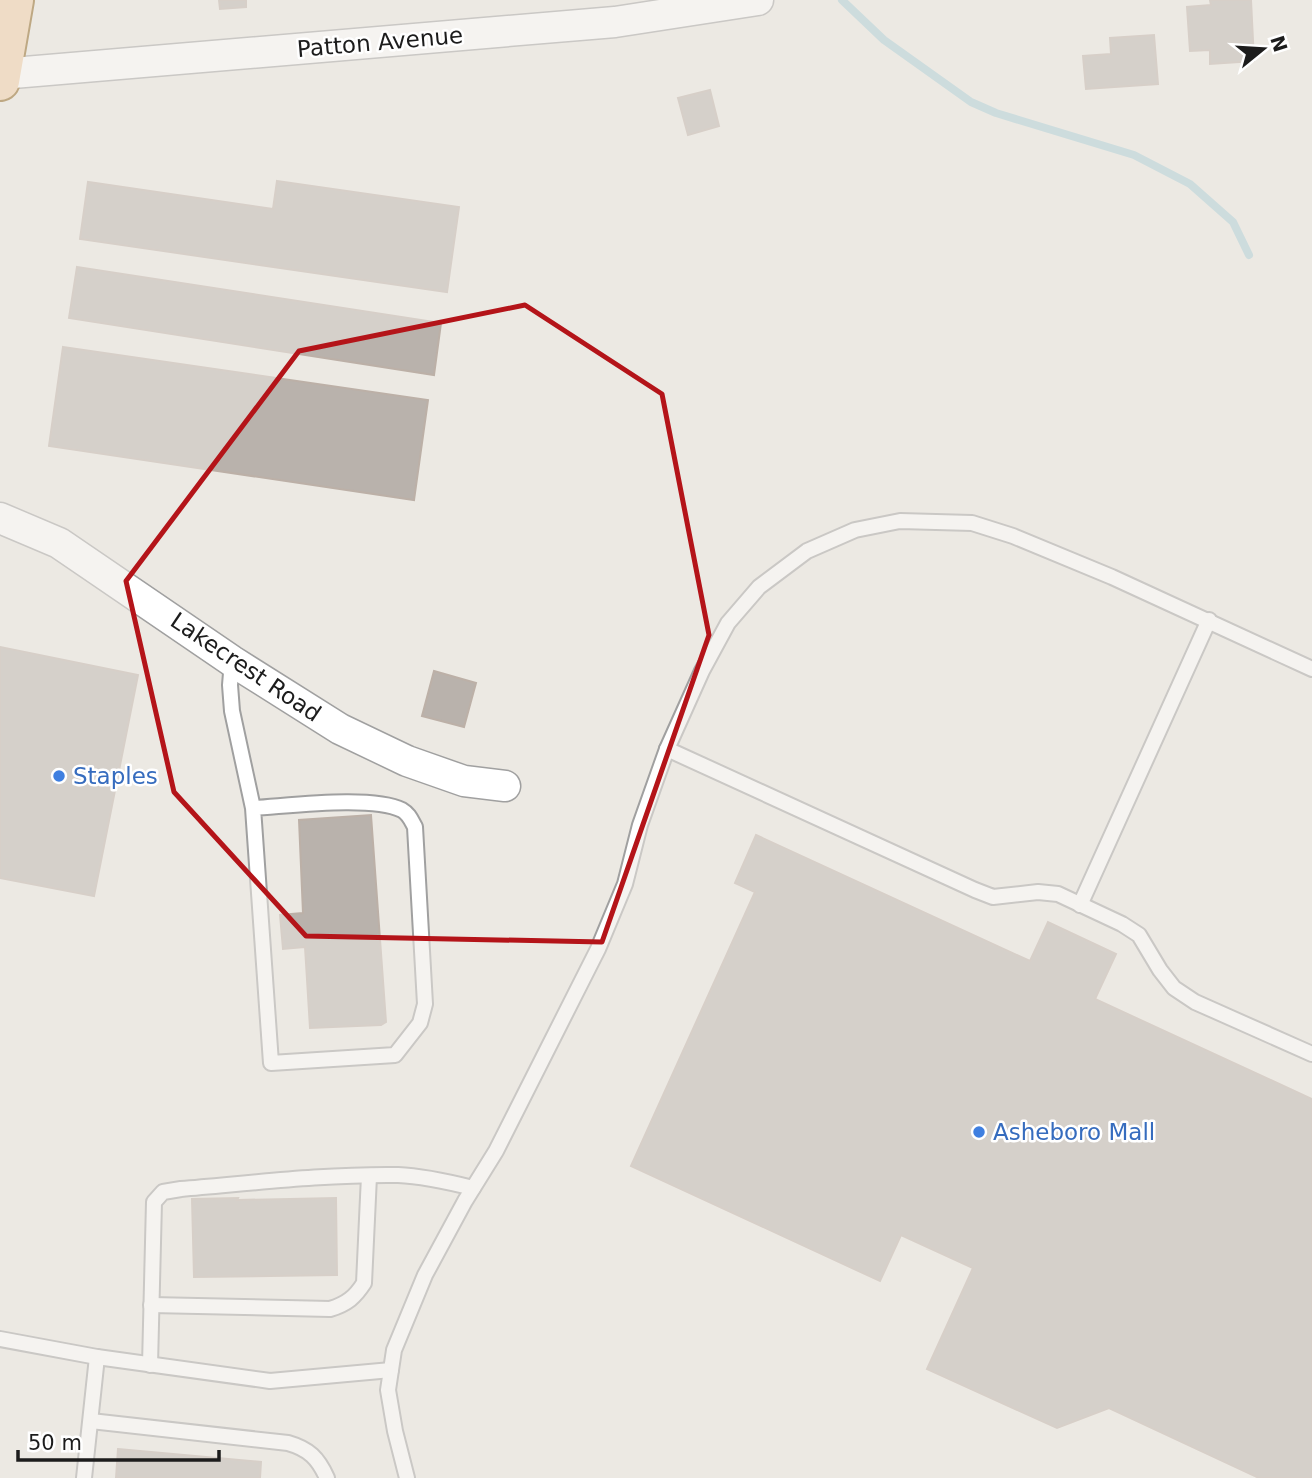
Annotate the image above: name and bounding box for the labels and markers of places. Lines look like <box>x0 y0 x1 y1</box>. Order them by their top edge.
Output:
place label: Staples <box>73 763 158 789</box>
marker: Staples <box>51 768 67 784</box>
place label: Asheboro Mall <box>993 1119 1155 1145</box>
marker: Asheboro Mall <box>971 1124 987 1140</box>

